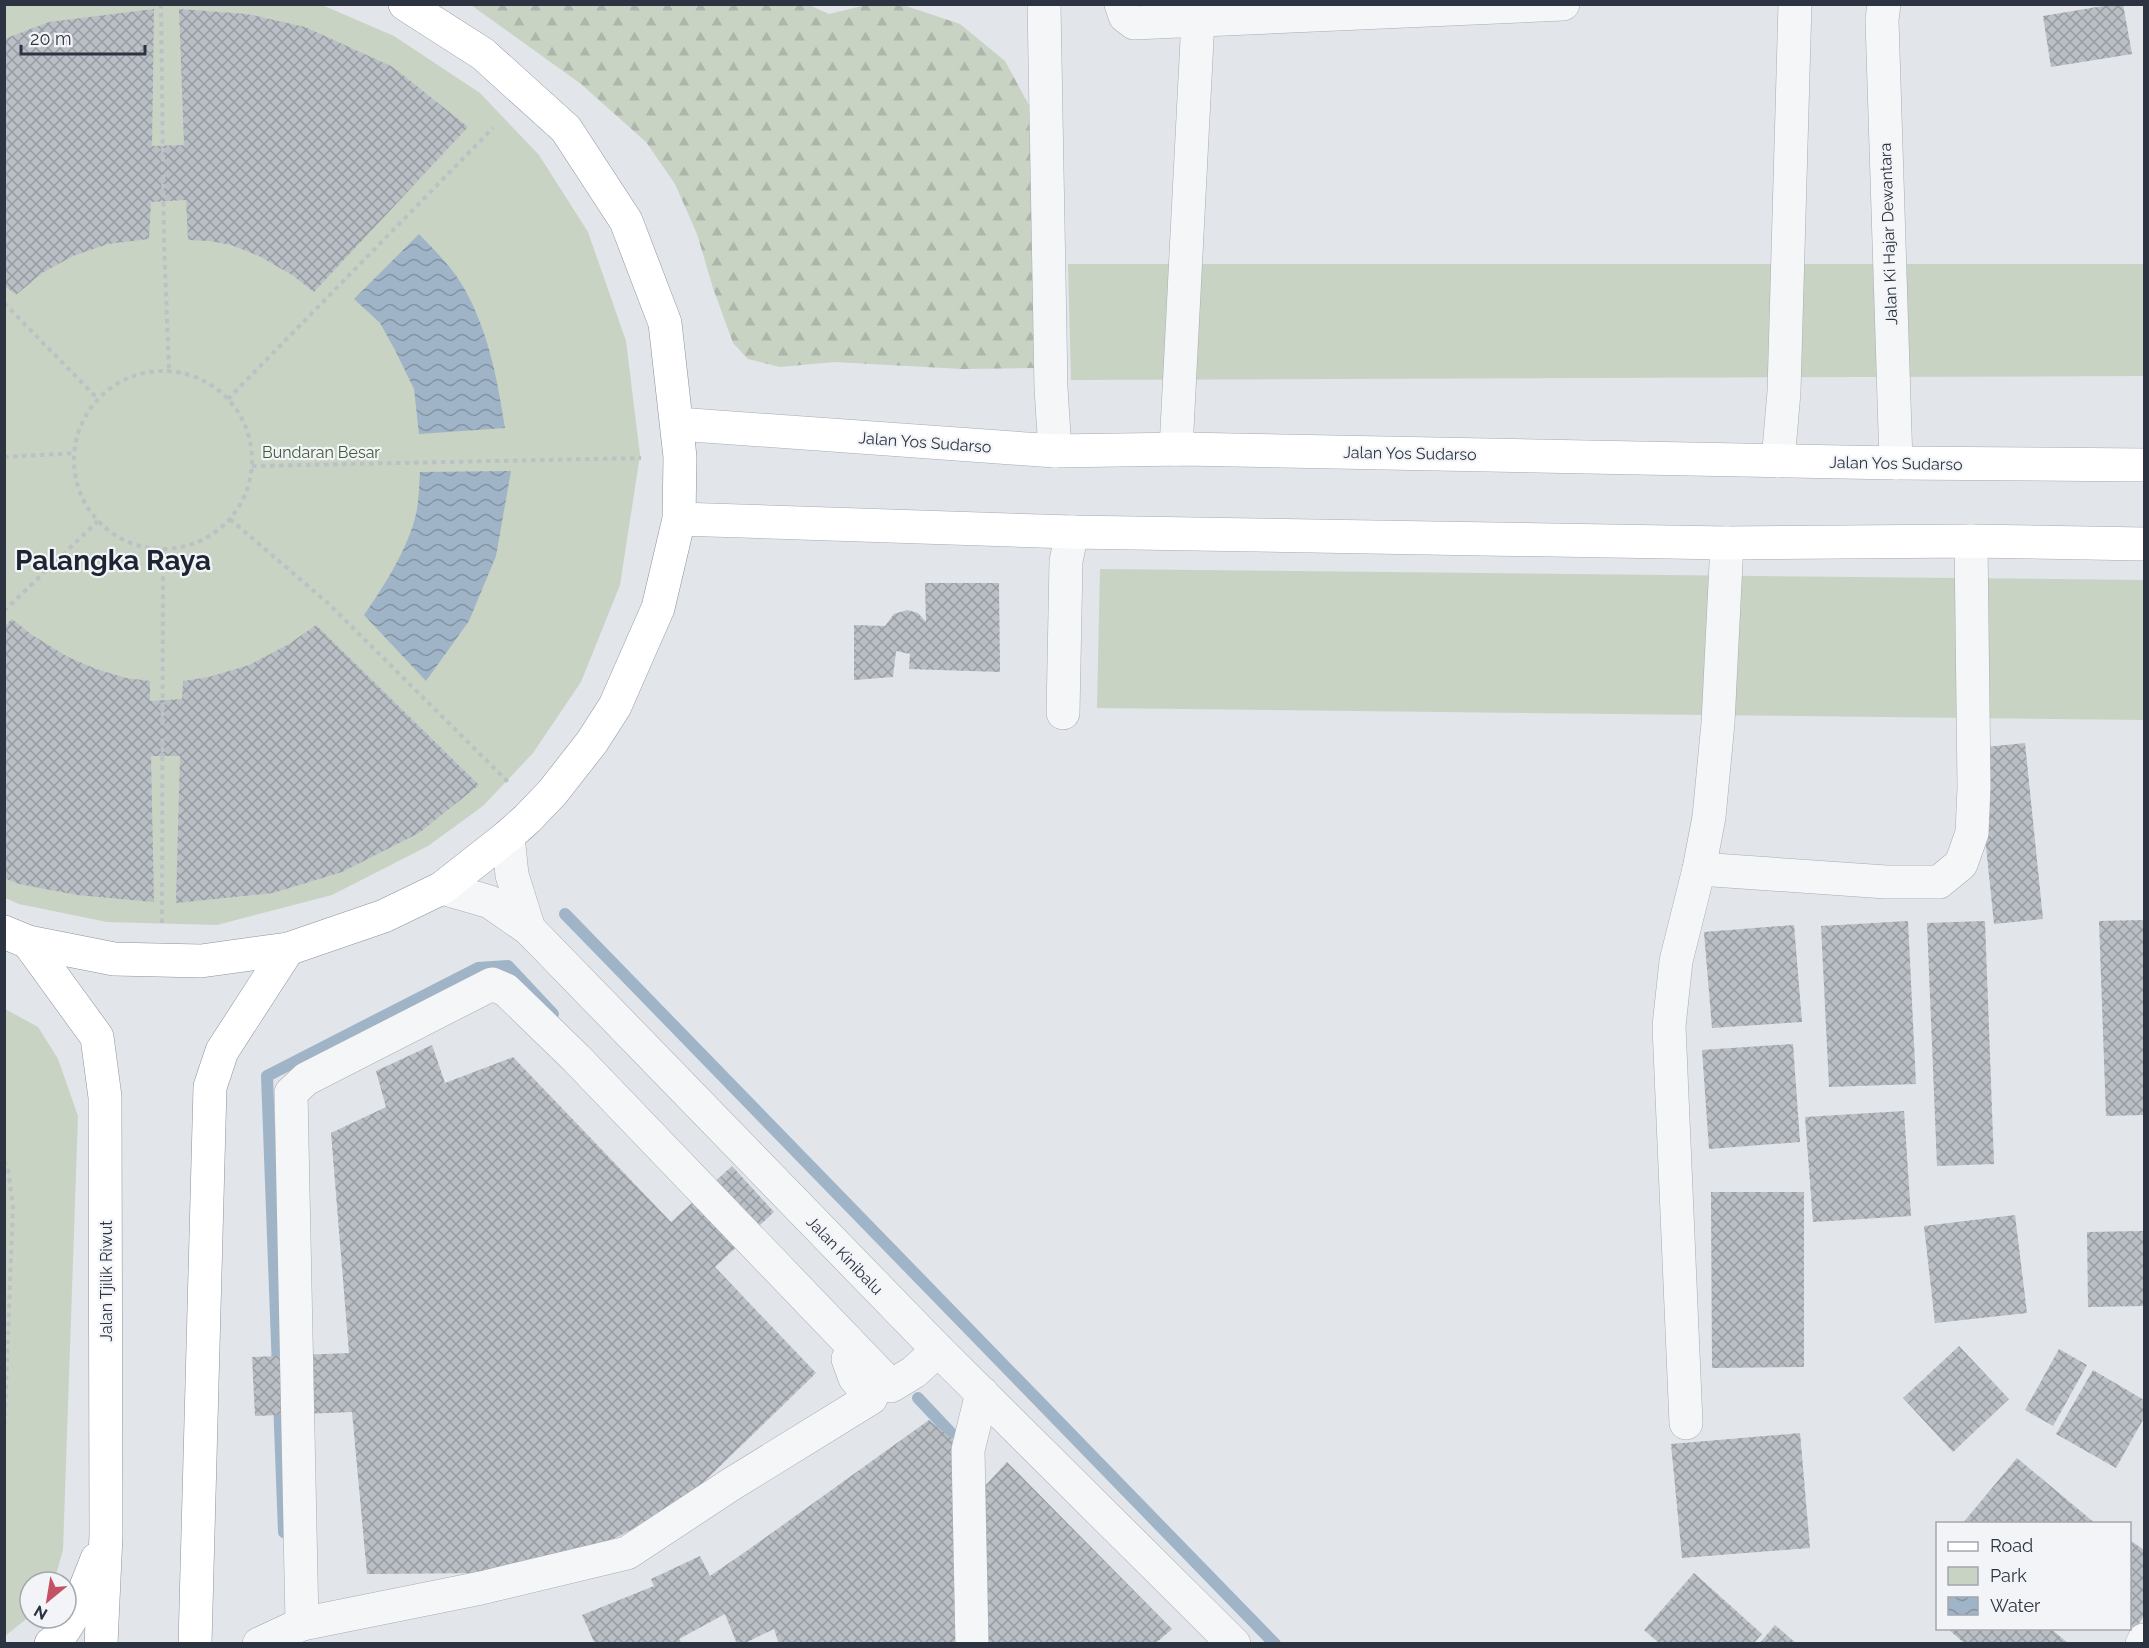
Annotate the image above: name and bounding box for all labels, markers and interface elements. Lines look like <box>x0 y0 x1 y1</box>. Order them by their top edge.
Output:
scale bar <box>21 18 146 56</box>
text: 20 m <box>30 28 72 49</box>
street label: Jalan Ki Hajar Dewantara <box>1876 142 1901 325</box>
street label: Jalan Yos Sudarso <box>858 428 992 457</box>
park label: Bundaran Besar <box>262 443 380 462</box>
street label: Jalan Yos Sudarso <box>1343 443 1477 464</box>
street label: Jalan Yos Sudarso <box>1829 453 1963 474</box>
district label: Palangka Raya <box>15 544 211 577</box>
street label: Jalan Kinibalu <box>802 1212 887 1299</box>
street label: Jalan Tjilik Riwut <box>97 1220 116 1342</box>
legend <box>1936 1522 2131 1630</box>
text: Road <box>1990 1535 2033 1556</box>
text: Park <box>1990 1565 2027 1586</box>
north arrow <box>18 1570 78 1630</box>
text: Water <box>1990 1595 2041 1616</box>
text: N <box>31 1601 51 1624</box>

